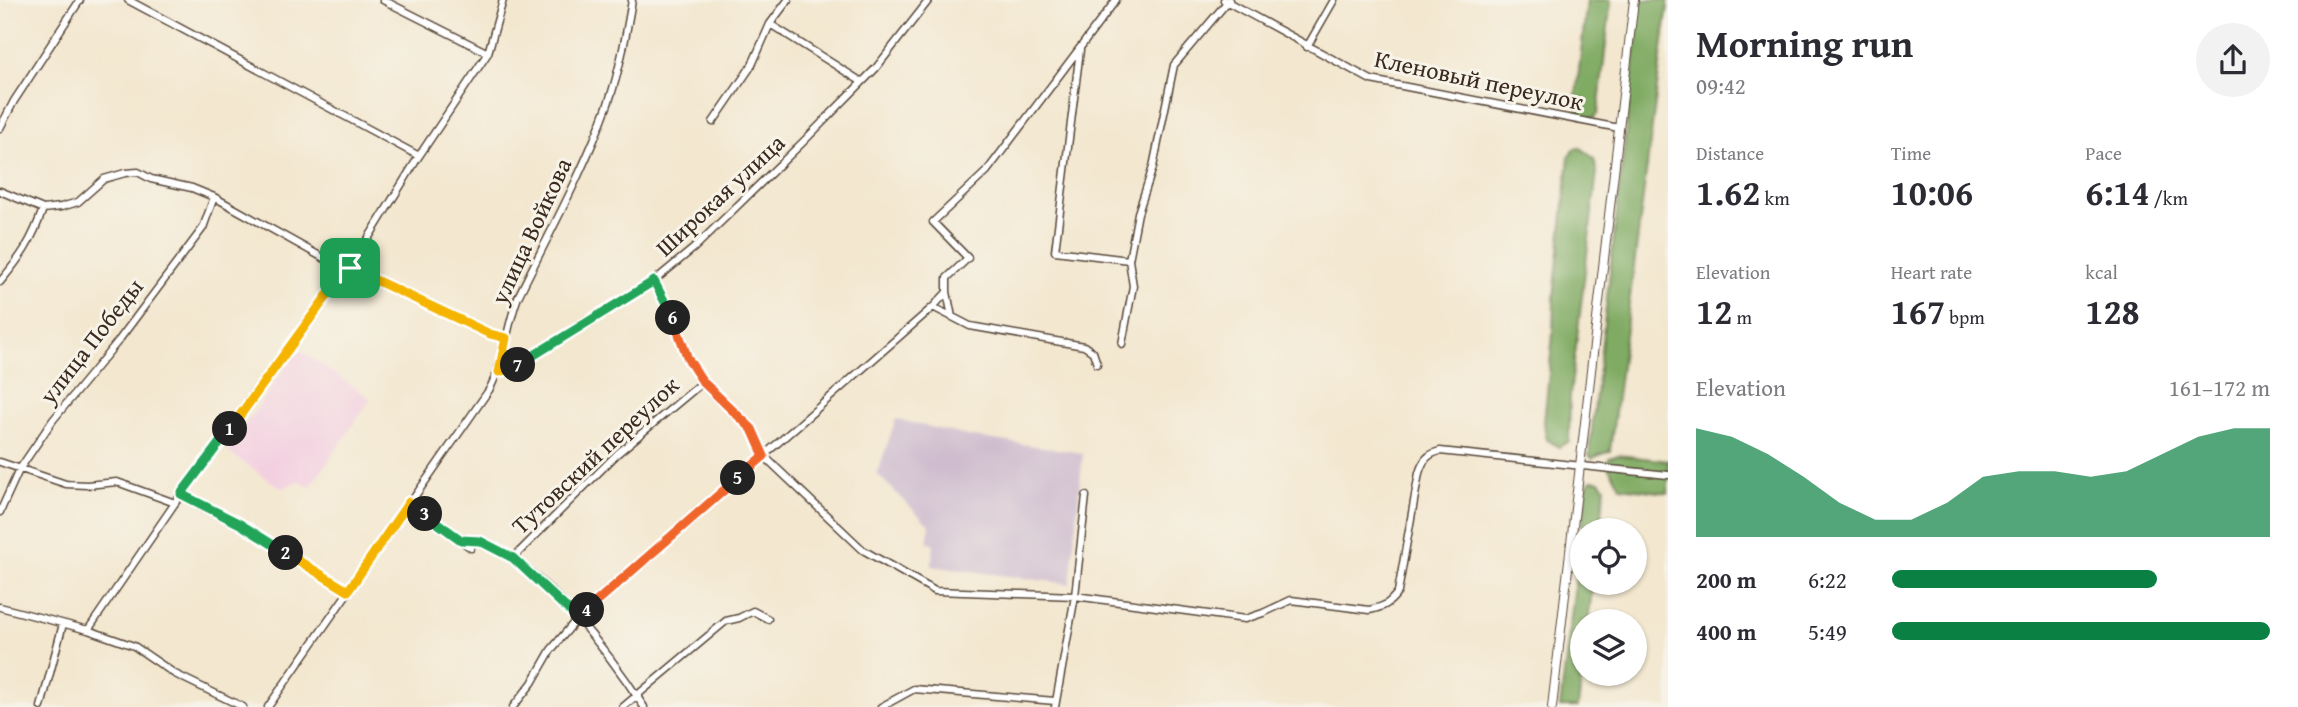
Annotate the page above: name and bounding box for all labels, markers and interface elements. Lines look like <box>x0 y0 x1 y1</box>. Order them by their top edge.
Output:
text: Morning run <box>1696 15 1913 71</box>
button: share <box>2196 23 2270 97</box>
street label: Кленовый переулок <box>1371 41 1587 119</box>
text: 09:42 <box>1696 69 1746 102</box>
street label: Широкая улица <box>647 125 793 264</box>
text: Distance <box>1696 139 1764 167</box>
text: Time <box>1891 139 1931 167</box>
text: Pace <box>2085 139 2122 167</box>
street label: улица Войкова <box>481 151 581 311</box>
text: 1.62 <box>1696 167 1760 218</box>
text: 10:06 <box>1891 167 1973 218</box>
text: 6:14 <box>2085 167 2150 218</box>
text: km <box>1760 184 1790 212</box>
text: /km <box>2150 184 2188 212</box>
pin <box>320 238 380 298</box>
icon: arrive <box>331 249 369 287</box>
text: Elevation <box>1696 258 1770 286</box>
text: Heart rate <box>1891 258 1972 286</box>
text: kcal <box>2085 258 2118 286</box>
street label: улица Победы <box>30 271 151 412</box>
text: 12 <box>1696 286 1732 337</box>
text: 167 <box>1891 286 1945 337</box>
text: 128 <box>2085 286 2140 337</box>
pin: 6 <box>656 300 690 336</box>
text: 6 <box>668 303 677 331</box>
text: m <box>1732 303 1752 331</box>
text: bpm <box>1945 303 1985 331</box>
pin: 7 <box>500 348 536 382</box>
text: 7 <box>513 350 522 378</box>
street label: Тутовский переулок <box>504 368 687 542</box>
text: Elevation <box>1696 371 1786 404</box>
text: 161–172 m <box>2169 371 2270 404</box>
pin: 1 <box>212 412 247 446</box>
text: 1 <box>225 414 234 442</box>
pin: 5 <box>720 461 756 496</box>
text: 5 <box>733 463 742 491</box>
pin: 3 <box>408 496 442 532</box>
text: 3 <box>420 499 429 527</box>
map controls <box>1570 518 1647 686</box>
button: locate <box>1570 518 1647 595</box>
pin: 2 <box>268 536 304 570</box>
text: 2 <box>281 538 290 566</box>
text: 200 m <box>1696 563 1757 596</box>
text: 6:22 <box>1808 563 1847 596</box>
pin: 4 <box>570 592 604 628</box>
text: 4 <box>582 595 591 623</box>
button: layers <box>1570 609 1647 686</box>
text: 400 m <box>1696 615 1757 648</box>
text: 5:49 <box>1808 615 1847 648</box>

